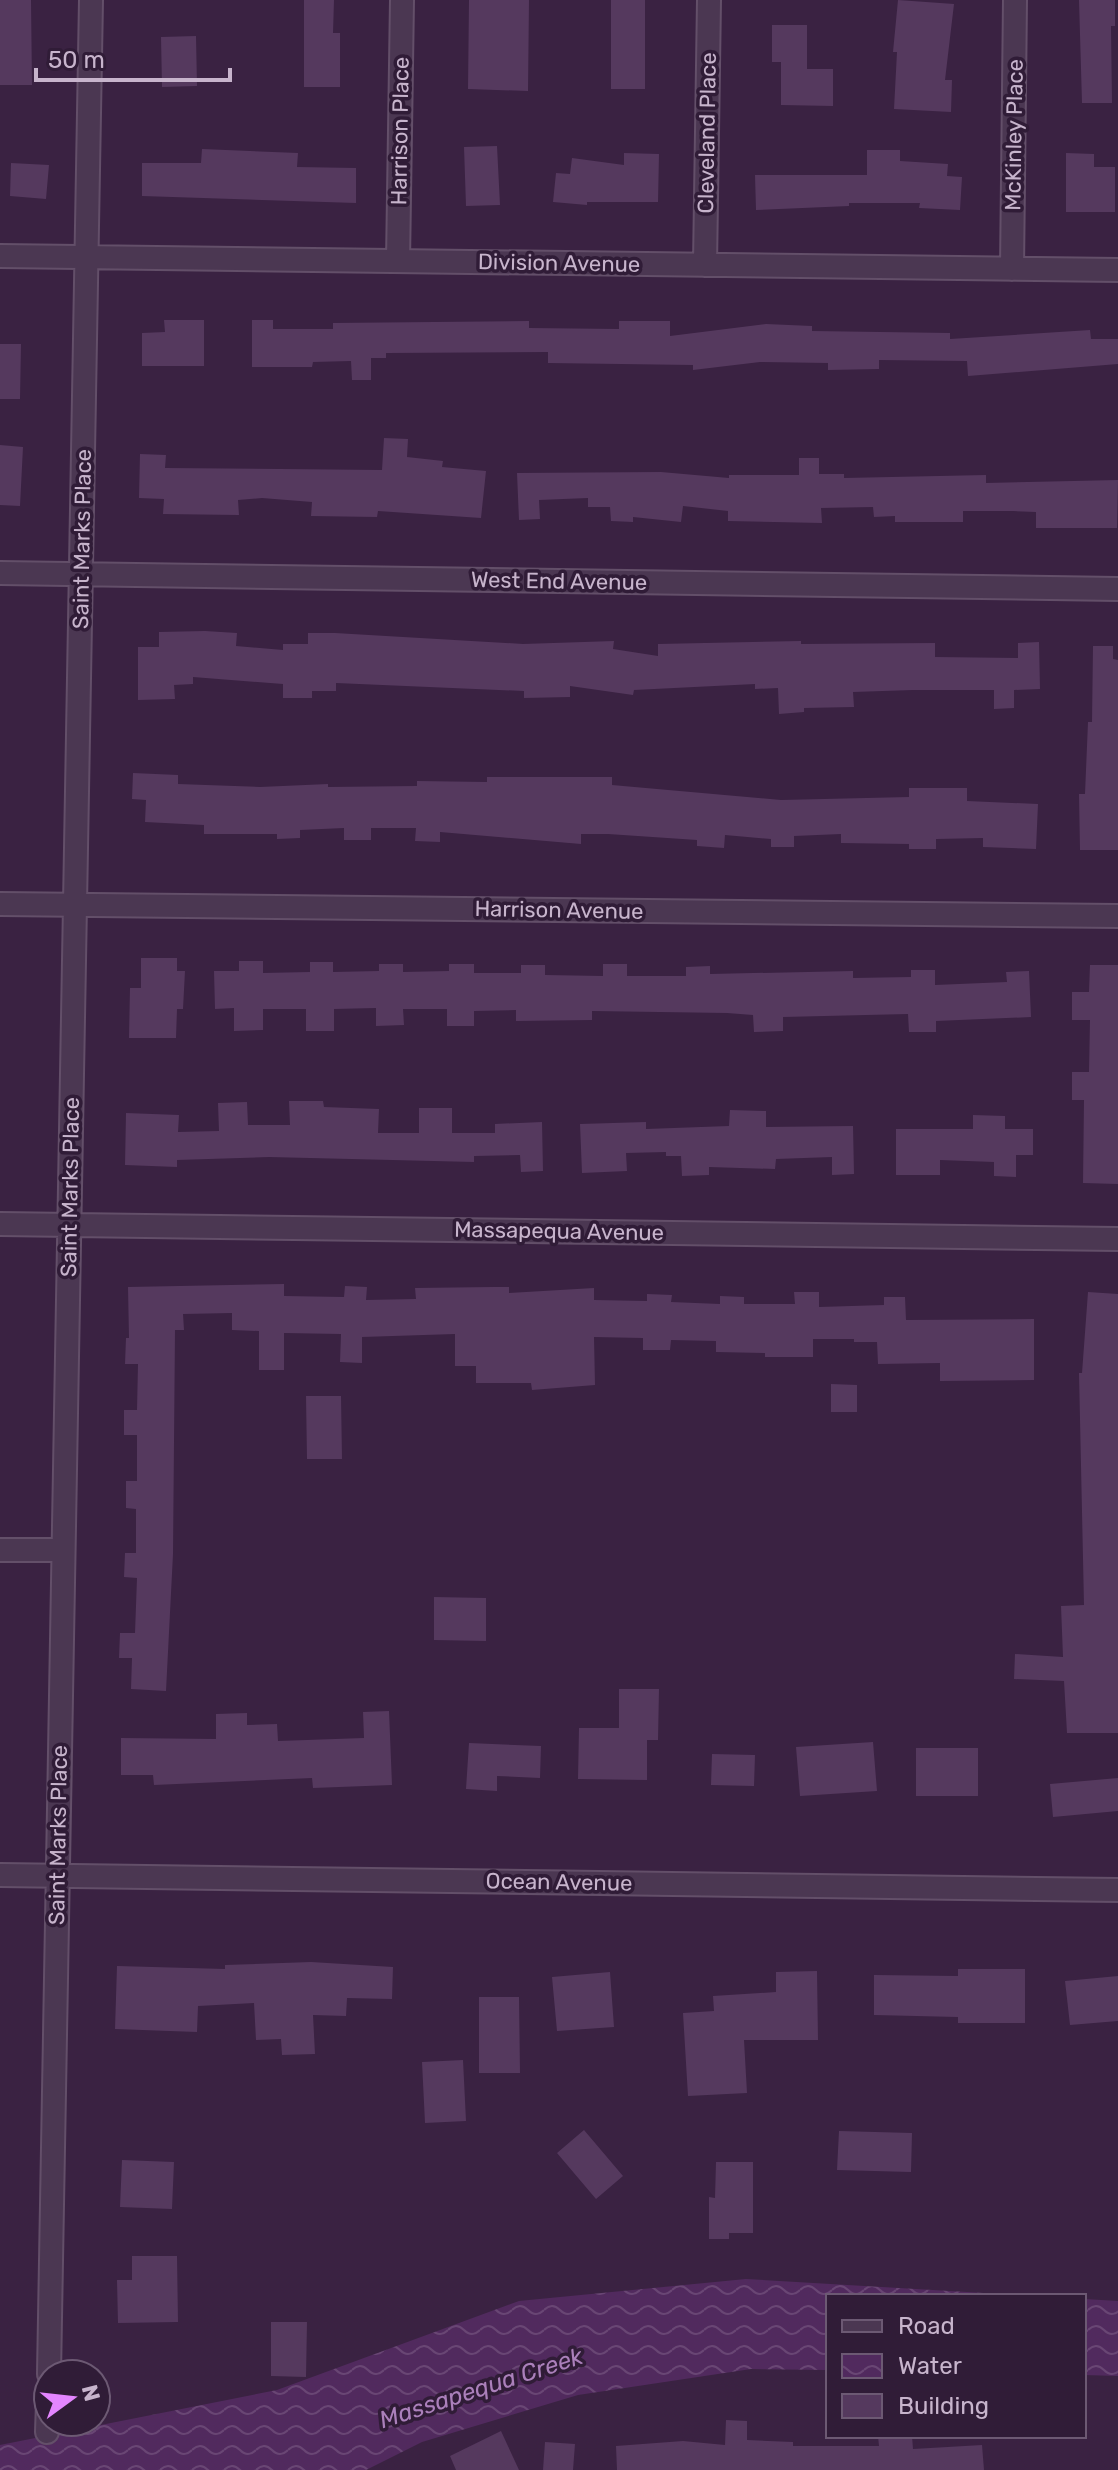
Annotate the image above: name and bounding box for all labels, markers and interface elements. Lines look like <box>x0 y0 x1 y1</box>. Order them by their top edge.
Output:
scale bar <box>36 32 230 82</box>
text: 50 m <box>48 46 105 74</box>
street label: Cleveland Place <box>692 52 722 214</box>
street label: Harrison Place <box>385 57 415 205</box>
street label: McKinley Place <box>999 59 1029 211</box>
street label: Division Avenue <box>478 248 640 278</box>
street label: Saint Marks Place <box>67 449 97 629</box>
street label: West End Avenue <box>471 566 647 596</box>
street label: Harrison Avenue <box>474 895 644 925</box>
street label: Saint Marks Place <box>55 1097 85 1277</box>
street label: Massapequa Avenue <box>454 1216 664 1246</box>
street label: Saint Marks Place <box>43 1745 73 1925</box>
street label: Ocean Avenue <box>485 1867 633 1897</box>
legend <box>826 2294 1086 2438</box>
text: Road <box>898 2312 955 2340</box>
water label: Massapequa Creek <box>376 2342 587 2434</box>
text: Water <box>898 2352 962 2380</box>
north arrow <box>32 2358 112 2438</box>
text: N <box>76 2382 106 2404</box>
text: Building <box>898 2392 989 2420</box>

